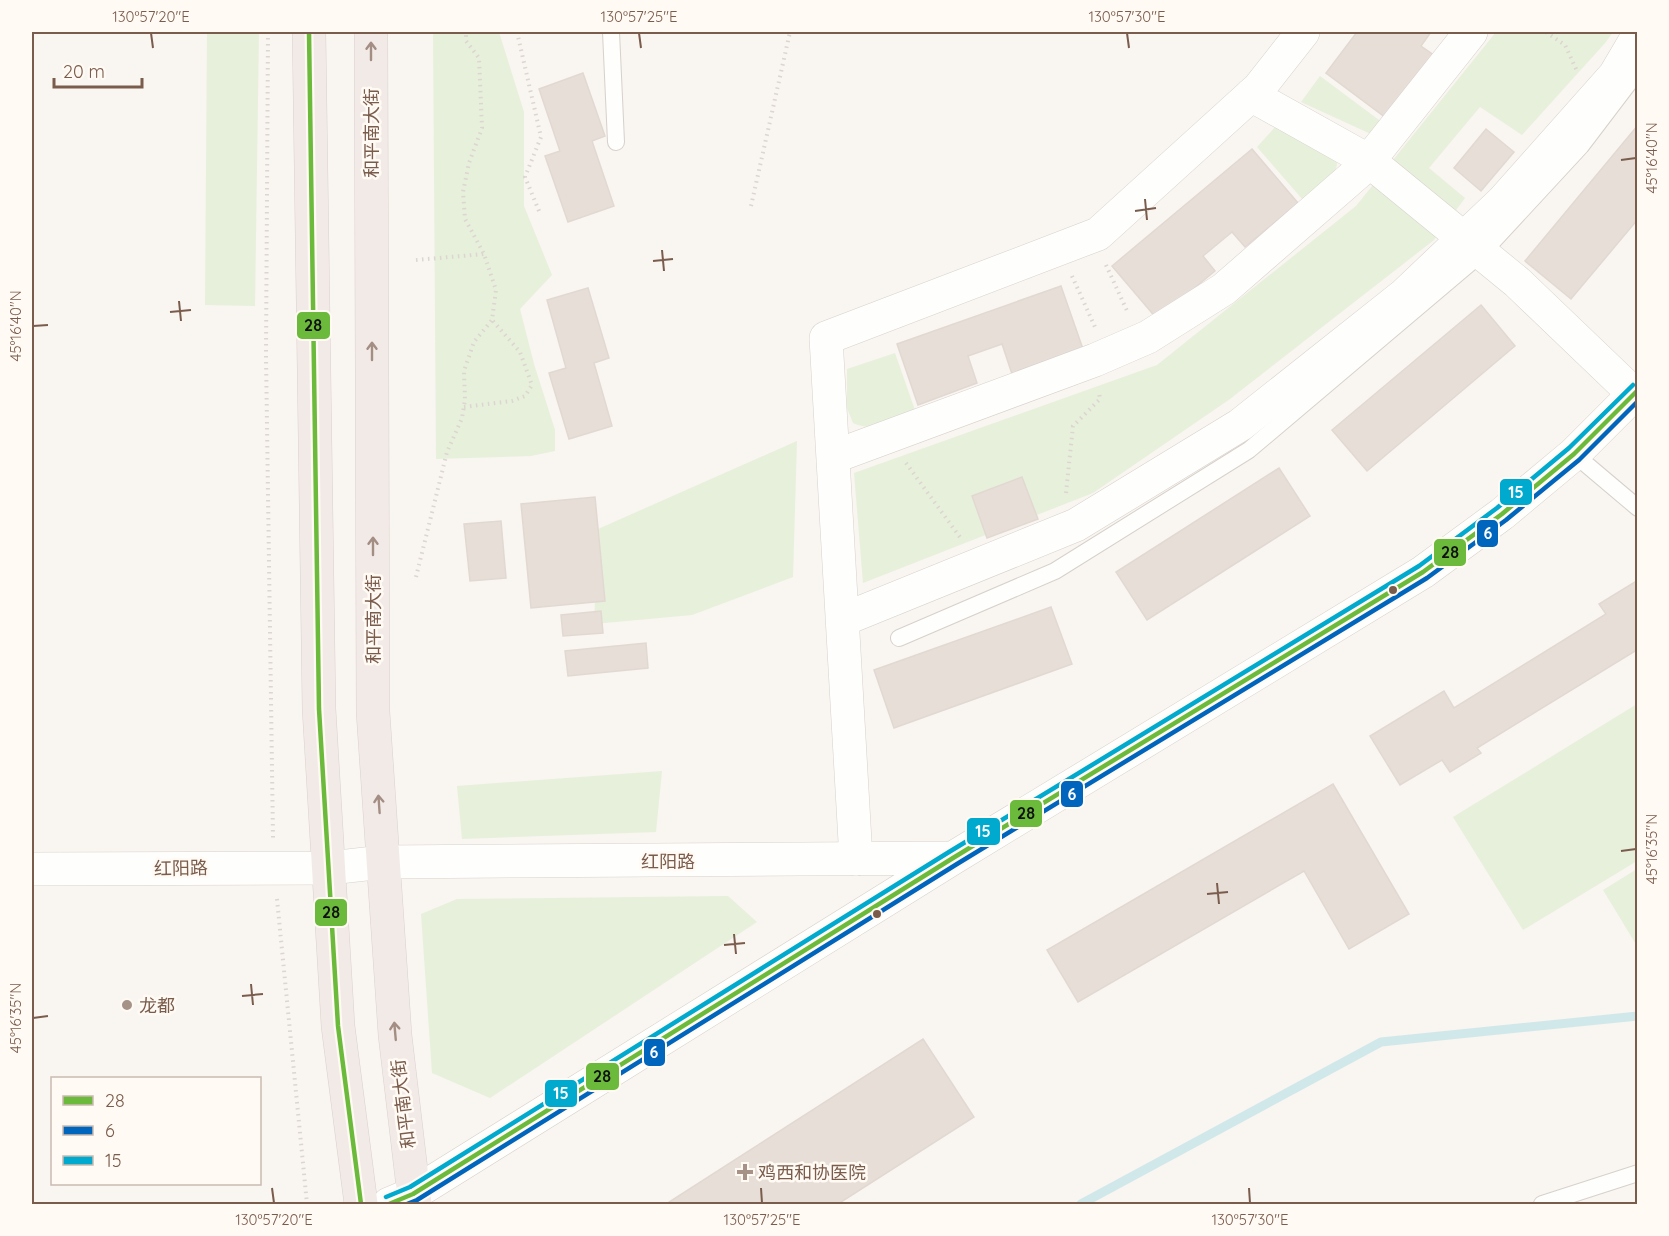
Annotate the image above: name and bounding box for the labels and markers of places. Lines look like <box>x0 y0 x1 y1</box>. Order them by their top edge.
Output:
unlabelled marker <box>1387 584 1399 596</box>
unlabelled marker <box>871 908 883 920</box>
place label: 龙都 <box>139 994 175 1017</box>
marker: 龙都 <box>120 998 134 1012</box>
place label: 鸡西和协医院 <box>758 1161 866 1184</box>
marker: 鸡西和协医院 <box>736 1163 754 1181</box>

